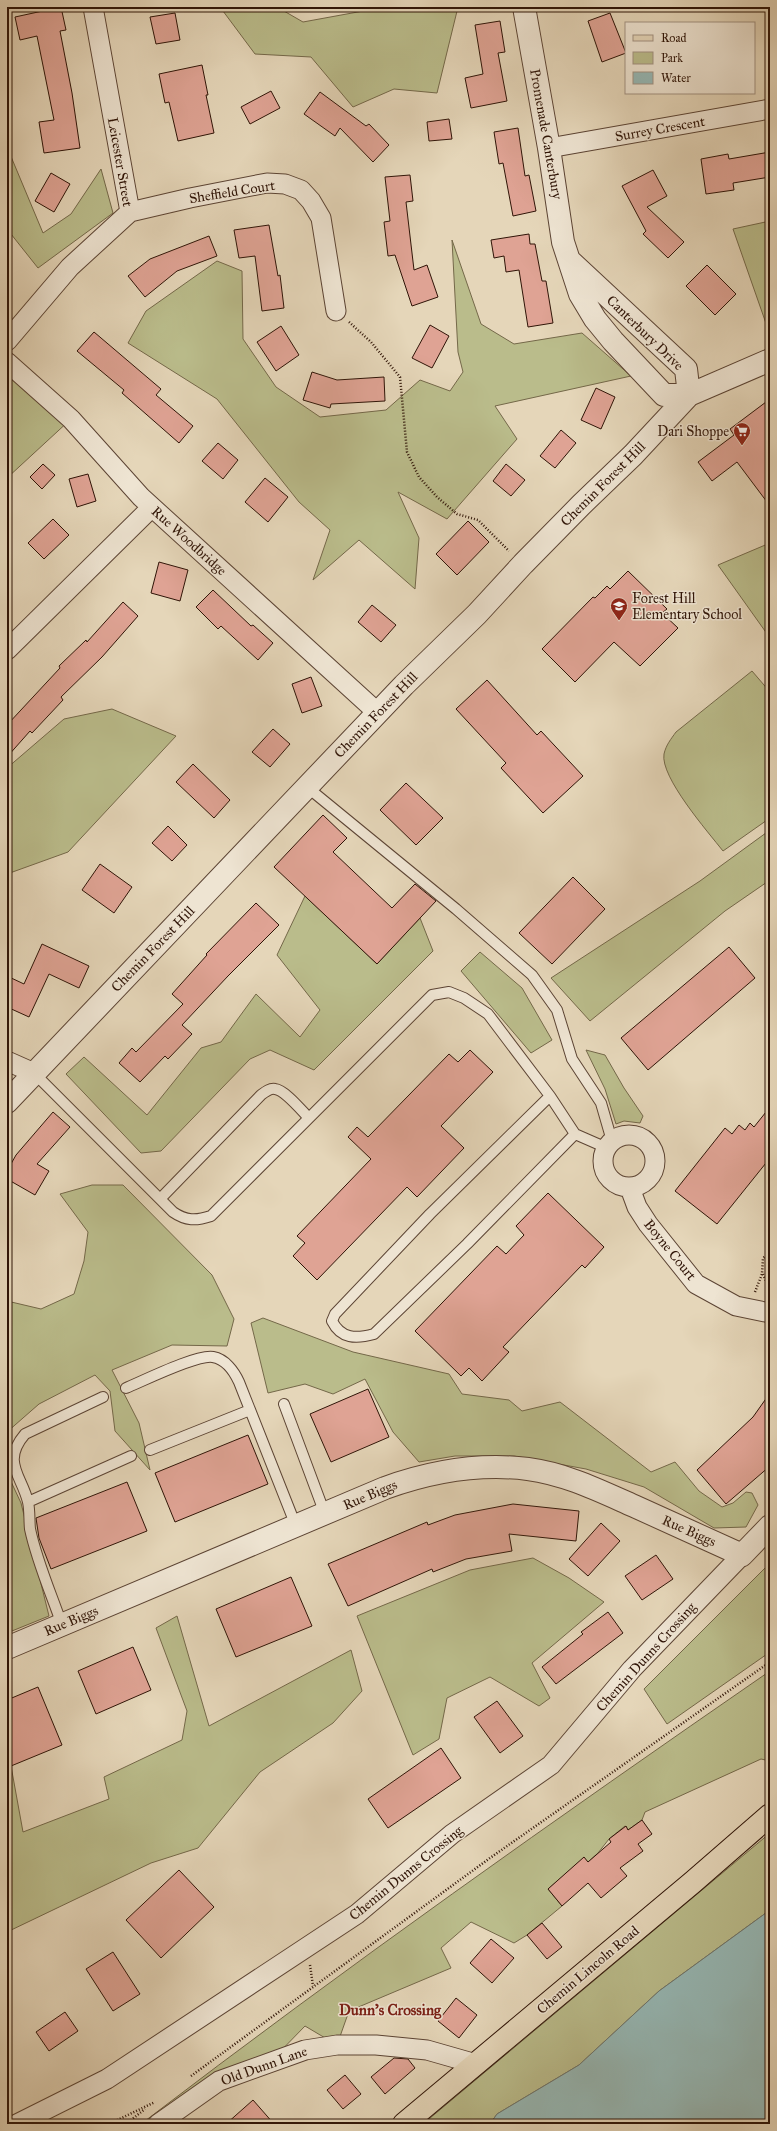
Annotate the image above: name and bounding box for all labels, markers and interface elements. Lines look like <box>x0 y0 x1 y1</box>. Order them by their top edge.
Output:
legend <box>625 22 755 94</box>
text: Road <box>661 31 687 45</box>
text: Park <box>661 51 683 65</box>
street label: Promenade Canterbury <box>526 67 566 201</box>
text: Water <box>661 71 691 85</box>
street label: Surrey Crescent <box>614 113 706 145</box>
street label: Leicester Street <box>104 116 136 208</box>
street label: Sheffield Court <box>188 177 276 207</box>
street label: Canterbury Drive <box>603 292 687 374</box>
supermarket icon: Dari Shoppe <box>732 421 752 446</box>
place label: Dari Shoppe <box>657 423 729 440</box>
street label: Chemin Forest Hill <box>557 438 649 530</box>
street label: Rue Woodbridge <box>148 503 230 579</box>
place label: Forest Hill Elementary School <box>632 590 742 623</box>
school or university icon: Forest Hill Elementary School <box>609 596 629 621</box>
street label: Chemin Forest Hill <box>331 668 421 762</box>
street label: Chemin Forest Hill <box>108 902 198 996</box>
street label: Boyne Court <box>640 1216 700 1284</box>
street label: Rue Biggs <box>340 1476 400 1514</box>
street label: Rue Biggs <box>659 1512 719 1550</box>
street label: Chemin Dunns Crossing <box>592 1599 700 1715</box>
street label: Rue Biggs <box>41 1602 101 1640</box>
street label: Chemin Dunns Crossing <box>346 1822 467 1924</box>
street label: Chemin Lincoln Road <box>533 1922 643 2018</box>
district label: Dunn's Crossing <box>339 2001 442 2020</box>
street label: Old Dunn Lane <box>218 2042 310 2090</box>

